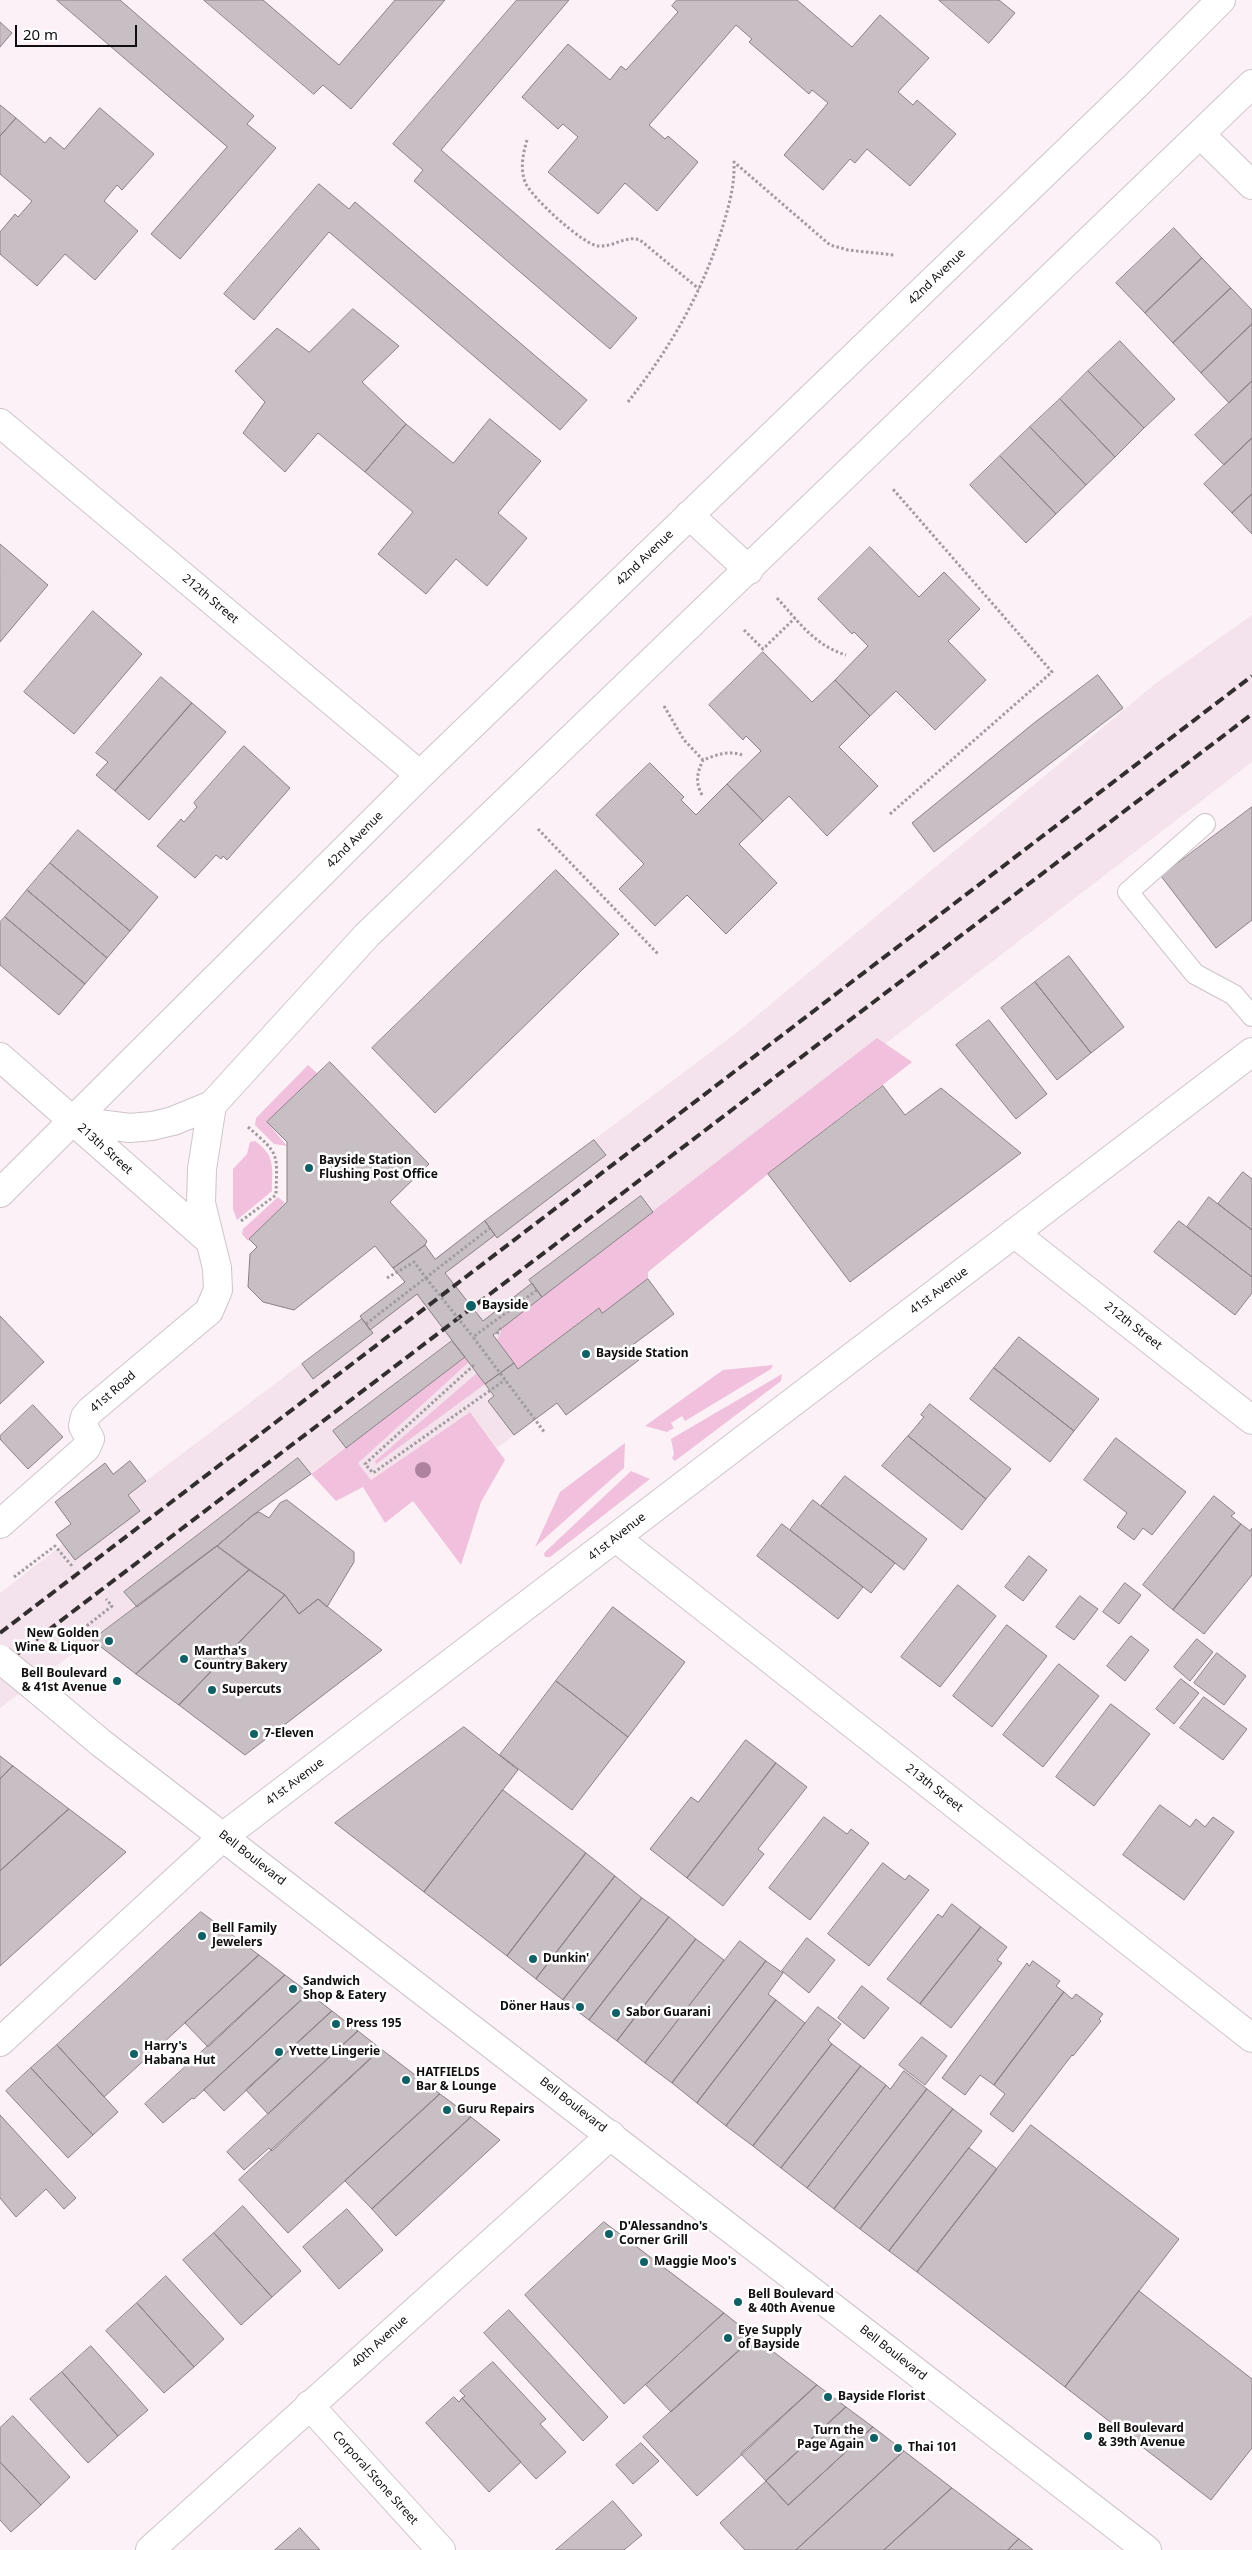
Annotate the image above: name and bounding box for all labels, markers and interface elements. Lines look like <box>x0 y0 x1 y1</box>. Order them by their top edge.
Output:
scale bar <box>18 15 140 47</box>
text: 20 m <box>23 24 58 44</box>
street label: 42nd Avenue <box>905 246 969 308</box>
street label: 42nd Avenue <box>613 527 677 589</box>
street label: 212th Street <box>179 571 241 627</box>
street label: 42nd Avenue <box>324 809 386 871</box>
street label: 213th Street <box>75 1121 135 1177</box>
place label: Bayside Station Flushing Post Office <box>319 1154 438 1182</box>
marker: Bayside Station Flushing Post Office <box>303 1162 315 1174</box>
street label: 41st Avenue <box>907 1264 971 1318</box>
marker: Bayside <box>464 1299 478 1313</box>
place label: Bayside <box>482 1299 528 1313</box>
street label: 212th Street <box>1101 1299 1165 1353</box>
place label: Bayside Station <box>596 1347 689 1361</box>
marker: Bayside Station <box>580 1348 592 1360</box>
street label: 41st Road <box>87 1368 139 1416</box>
street label: 41st Avenue <box>585 1510 649 1564</box>
place label: New Golden Wine & Liquor <box>15 1627 99 1655</box>
marker: New Golden Wine & Liquor <box>103 1635 115 1647</box>
place label: Martha's Country Bakery <box>194 1645 287 1673</box>
marker: Martha's Country Bakery <box>178 1653 190 1665</box>
place label: Bell Boulevard & 41st Avenue <box>21 1667 107 1695</box>
marker: Bell Boulevard & 41st Avenue <box>111 1675 123 1687</box>
place label: Supercuts <box>222 1683 282 1697</box>
marker: Supercuts <box>206 1684 218 1696</box>
place label: 7-Eleven <box>264 1727 314 1741</box>
marker: 7-Eleven <box>248 1728 260 1740</box>
street label: 41st Avenue <box>263 1755 327 1809</box>
street label: 213th Street <box>902 1761 966 1815</box>
street label: Bell Boulevard <box>216 1827 288 1889</box>
place label: Bell Family Jewelers <box>212 1922 277 1950</box>
marker: Bell Family Jewelers <box>196 1930 208 1942</box>
place label: Dunkin' <box>543 1952 589 1966</box>
marker: Dunkin' <box>527 1953 539 1965</box>
place label: Sandwich Shop & Eatery <box>303 1975 386 2003</box>
marker: Sandwich Shop & Eatery <box>287 1983 299 1995</box>
place label: Döner Haus <box>500 2000 570 2014</box>
marker: Döner Haus <box>574 2001 586 2013</box>
place label: Sabor Guarani <box>626 2006 711 2020</box>
marker: Sabor Guarani <box>610 2007 622 2019</box>
place label: Press 195 <box>346 2017 401 2031</box>
marker: Press 195 <box>330 2018 342 2030</box>
place label: Harry's Habana Hut <box>144 2040 215 2068</box>
place label: Yvette Lingerie <box>289 2045 380 2059</box>
marker: Yvette Lingerie <box>273 2046 285 2058</box>
marker: Harry's Habana Hut <box>128 2048 140 2060</box>
place label: HATFIELDS Bar & Lounge <box>416 2066 496 2094</box>
marker: HATFIELDS Bar & Lounge <box>400 2074 412 2086</box>
street label: Bell Boulevard <box>537 2074 609 2136</box>
place label: Guru Repairs <box>457 2103 535 2117</box>
marker: Guru Repairs <box>441 2104 453 2116</box>
place label: D'Alessandno's Corner Grill <box>619 2220 708 2248</box>
marker: D'Alessandno's Corner Grill <box>603 2228 615 2240</box>
place label: Maggie Moo's <box>654 2255 737 2269</box>
marker: Maggie Moo's <box>638 2256 650 2268</box>
place label: Bell Boulevard & 40th Avenue <box>748 2288 835 2316</box>
marker: Bell Boulevard & 40th Avenue <box>732 2296 744 2308</box>
street label: 40th Avenue <box>349 2313 411 2371</box>
street label: Bell Boulevard <box>857 2322 929 2384</box>
place label: Eye Supply of Bayside <box>738 2324 802 2352</box>
marker: Eye Supply of Bayside <box>722 2332 734 2344</box>
place label: Bayside Florist <box>838 2390 925 2404</box>
marker: Bayside Florist <box>822 2391 834 2403</box>
place label: Bell Boulevard & 39th Avenue <box>1098 2422 1185 2450</box>
place label: Turn the Page Again <box>797 2424 864 2452</box>
street label: Corporal Stone Street <box>329 2428 421 2528</box>
marker: Bell Boulevard & 39th Avenue <box>1082 2430 1094 2442</box>
marker: Turn the Page Again <box>868 2432 880 2444</box>
place label: Thai 101 <box>908 2441 957 2455</box>
marker: Thai 101 <box>892 2442 904 2454</box>

